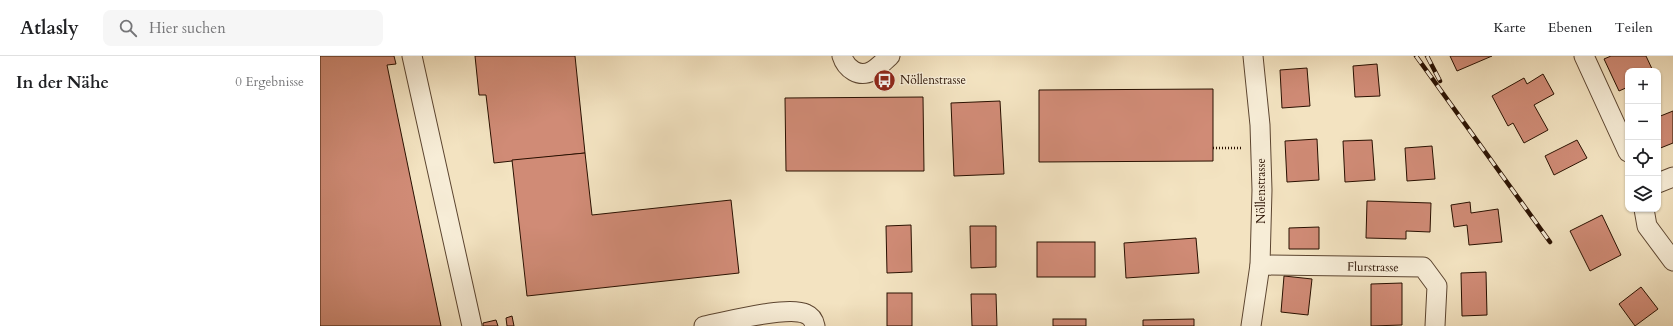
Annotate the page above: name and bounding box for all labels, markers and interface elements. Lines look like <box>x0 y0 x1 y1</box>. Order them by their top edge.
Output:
search box <box>103 10 383 46</box>
text: Atlasly <box>20 15 79 41</box>
icon: search <box>117 17 139 39</box>
text: Hier suchen <box>149 18 226 38</box>
text: Karte <box>1493 18 1526 37</box>
text: Ebenen <box>1548 18 1593 37</box>
text: Teilen <box>1615 18 1653 37</box>
bus stop icon: Nöllenstrasse <box>872 67 898 93</box>
map controls <box>1625 68 1661 212</box>
button: + <box>1625 68 1661 104</box>
text: In der Nähe <box>16 71 109 94</box>
place label: Nöllenstrasse <box>900 72 966 88</box>
text: 0 Ergebnisse <box>235 73 304 91</box>
button: − <box>1625 104 1661 140</box>
button: locate <box>1625 140 1661 176</box>
street label: Nöllenstrasse <box>1253 158 1269 224</box>
button: layers <box>1625 176 1661 212</box>
street label: Flurstrasse <box>1347 259 1399 275</box>

